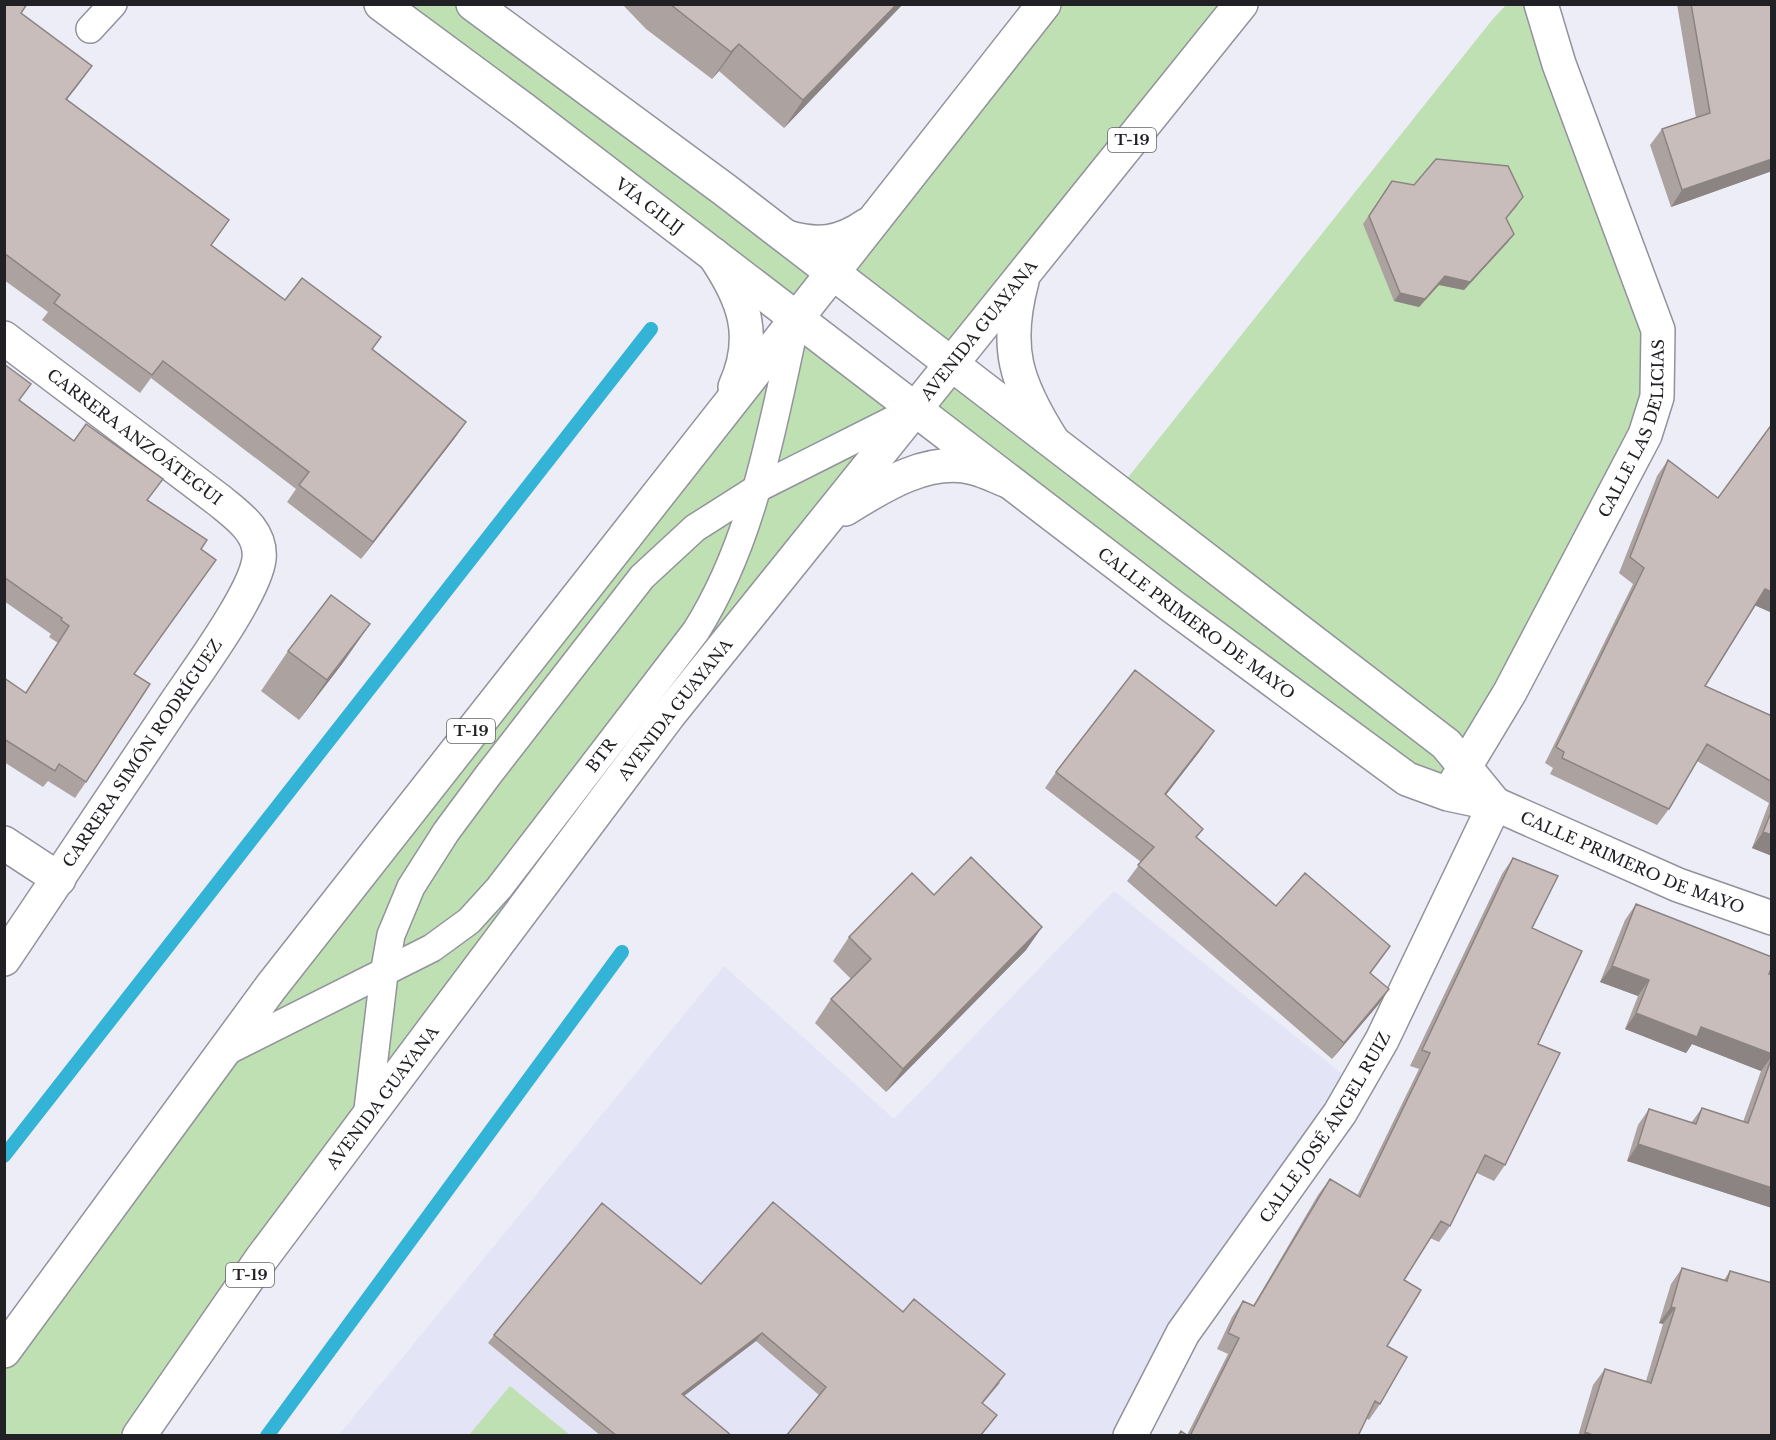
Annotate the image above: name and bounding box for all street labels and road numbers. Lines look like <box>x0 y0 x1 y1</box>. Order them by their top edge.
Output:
road number: T-19 <box>1108 128 1156 152</box>
street label: VÍA GILIJ <box>611 173 688 238</box>
street label: AVENIDA GUAYANA <box>916 255 1041 405</box>
street label: CALLE LAS DELICIAS <box>1594 339 1668 521</box>
street label: CARRERA ANZOÁTEGUI <box>43 364 226 509</box>
street label: CALLE PRIMERO DE MAYO <box>1094 543 1299 703</box>
street label: AVENIDA GUAYANA <box>613 634 737 785</box>
street label: CARRERA SIMÓN RODRÍGUEZ <box>58 635 226 871</box>
road number: T-19 <box>447 719 495 743</box>
street label: BTR <box>582 733 621 776</box>
street label: CALLE PRIMERO DE MAYO <box>1517 807 1747 918</box>
street label: AVENIDA GUAYANA <box>321 1021 443 1174</box>
street label: CALLE JOSÉ ÁNGEL RUIZ <box>1255 1028 1395 1227</box>
road number: T-19 <box>226 1263 274 1287</box>

